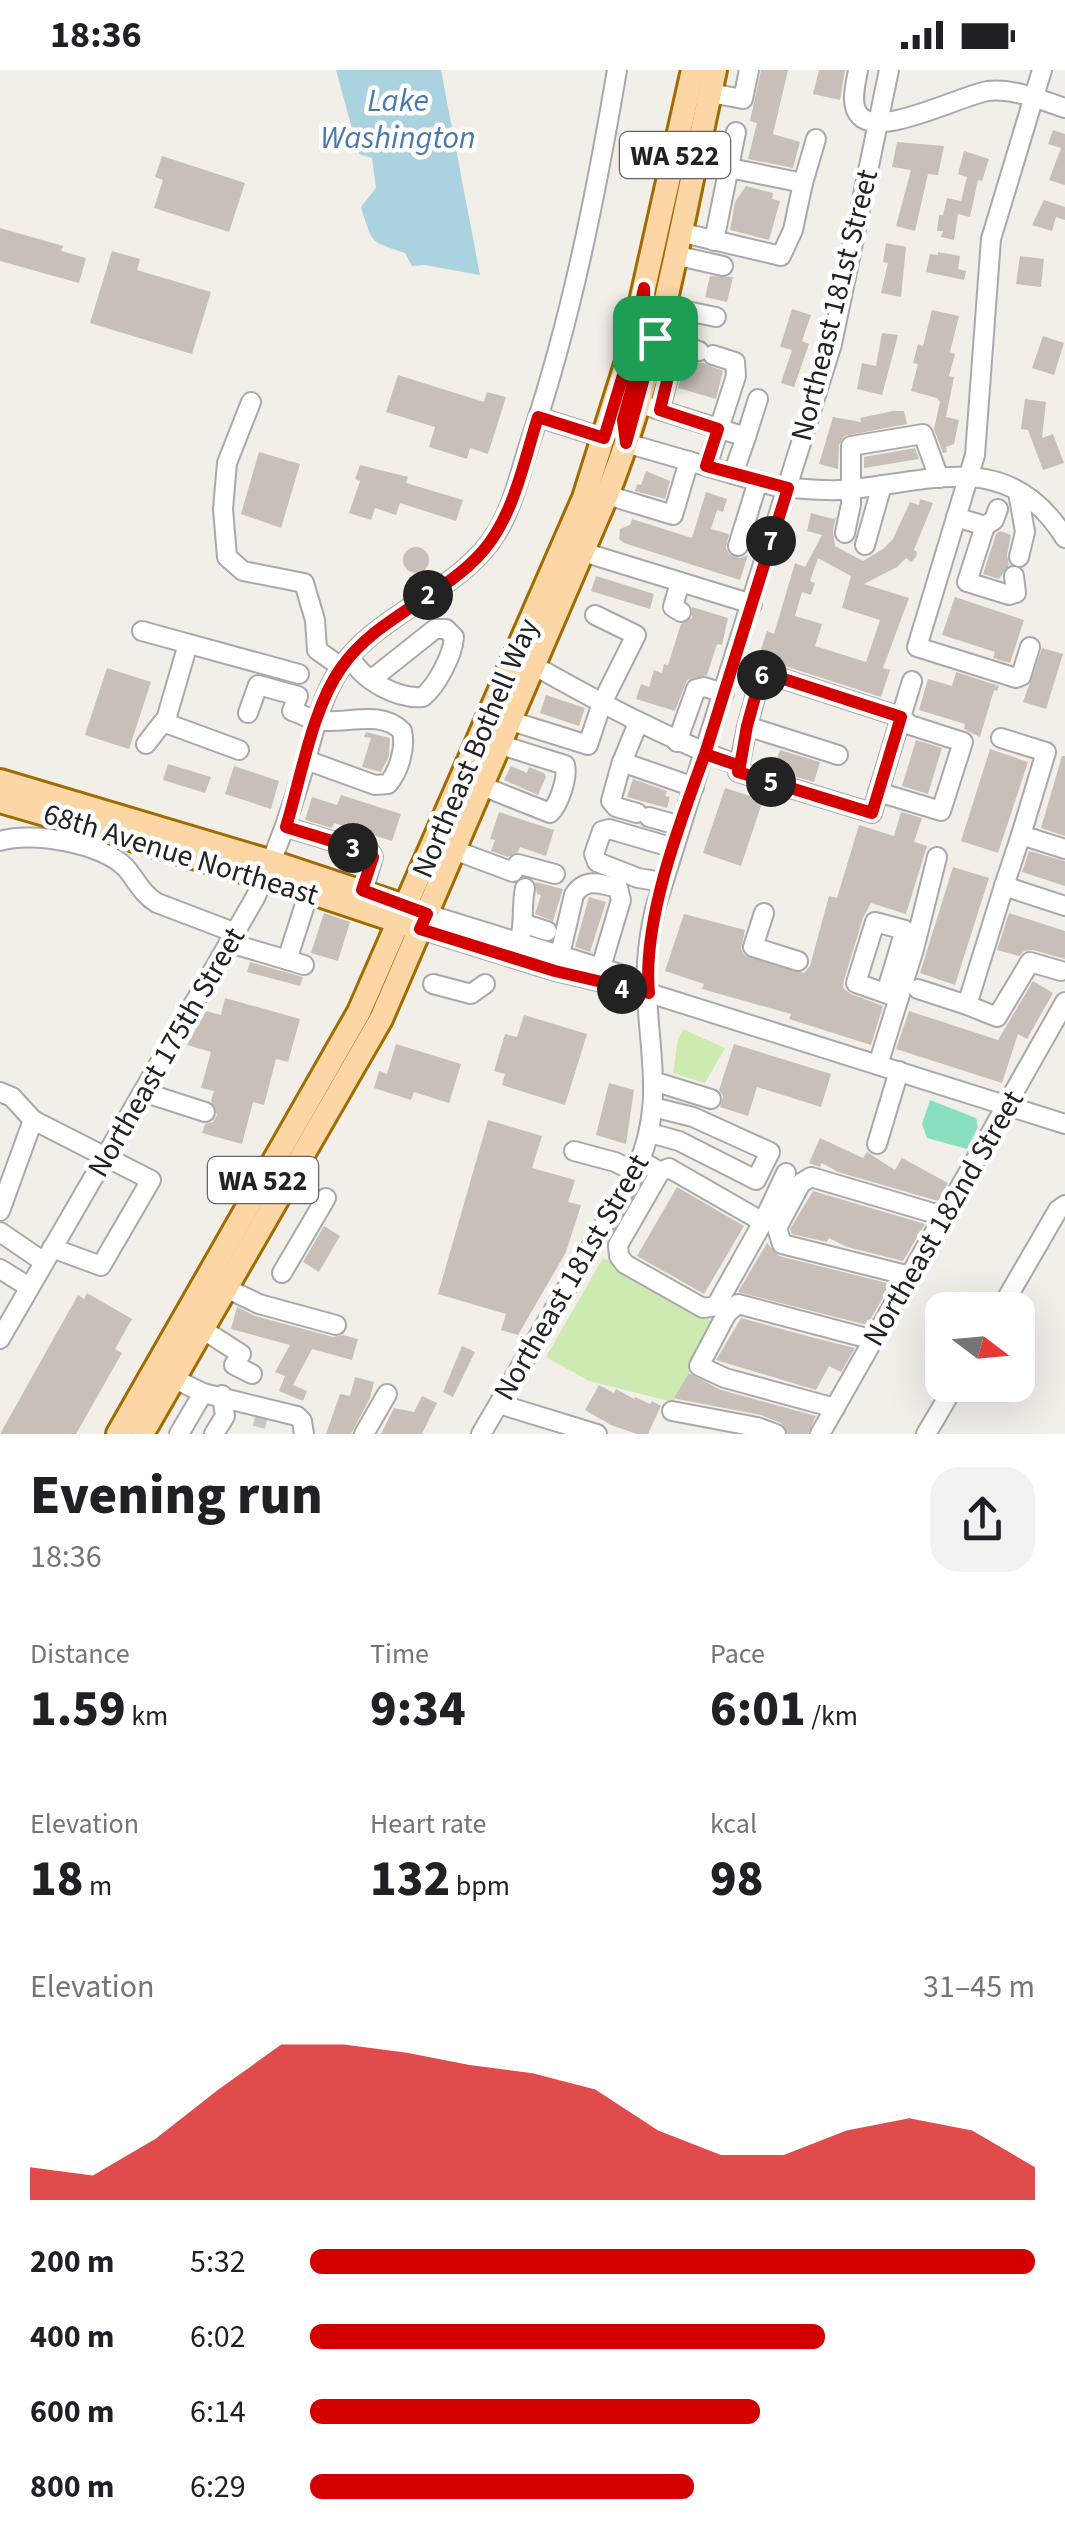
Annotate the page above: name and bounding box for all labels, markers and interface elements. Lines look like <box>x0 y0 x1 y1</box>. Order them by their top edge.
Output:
text: 18:36 <box>50 8 142 62</box>
water label: Lake Washington <box>320 78 476 161</box>
road number: WA 522 <box>620 132 730 178</box>
street label: Northeast 181st Street <box>780 165 889 445</box>
pin <box>613 296 698 381</box>
icon: arrive <box>628 311 683 366</box>
pin: 7 <box>746 516 796 566</box>
text: 7 <box>764 521 778 561</box>
pin: 2 <box>403 570 453 620</box>
text: 2 <box>421 575 435 615</box>
street label: Northeast Bothell Way <box>401 612 550 885</box>
pin: 6 <box>737 650 787 700</box>
text: 6 <box>755 655 769 695</box>
pin: 5 <box>746 757 796 807</box>
text: 5 <box>764 762 778 802</box>
street label: 68th Avenue Northeast <box>38 792 323 917</box>
pin: 3 <box>328 823 378 873</box>
text: 3 <box>346 828 360 868</box>
street label: Northeast 175th Street <box>77 919 256 1185</box>
pin: 4 <box>597 964 647 1014</box>
text: 4 <box>615 969 629 1009</box>
street label: Northeast 182nd Street <box>853 1082 1034 1354</box>
street label: Northeast 181st Street <box>483 1146 660 1408</box>
road number: WA 522 <box>208 1157 318 1203</box>
north arrow <box>925 1292 1035 1402</box>
map controls <box>925 1292 1035 1402</box>
text: Evening run <box>30 1457 323 1535</box>
button: share <box>930 1467 1035 1572</box>
text: 18:36 <box>30 1534 102 1580</box>
text: Distance <box>30 1634 130 1674</box>
text: Time <box>370 1634 429 1674</box>
text: Pace <box>710 1634 765 1674</box>
text: 1.59 <box>30 1674 126 1745</box>
text: 9:34 <box>370 1674 466 1745</box>
text: 6:01 <box>710 1674 806 1745</box>
text: km <box>126 1696 168 1736</box>
text: /km <box>806 1696 858 1736</box>
text: Elevation <box>30 1804 139 1844</box>
text: Heart rate <box>370 1804 486 1844</box>
text: kcal <box>710 1804 757 1844</box>
text: 18 <box>30 1844 83 1915</box>
text: 132 <box>370 1844 450 1915</box>
text: 98 <box>710 1844 763 1915</box>
text: m <box>83 1866 112 1906</box>
text: bpm <box>450 1866 510 1906</box>
text: Elevation <box>30 1964 155 2010</box>
text: 31–45 m <box>923 1964 1035 2010</box>
text: 200 m <box>30 2239 115 2285</box>
text: 5:32 <box>190 2239 246 2285</box>
text: 400 m <box>30 2314 115 2360</box>
text: 6:02 <box>190 2314 246 2360</box>
text: 600 m <box>30 2389 115 2435</box>
text: 6:14 <box>190 2389 246 2435</box>
text: 800 m <box>30 2464 115 2510</box>
text: 6:29 <box>190 2464 246 2510</box>

